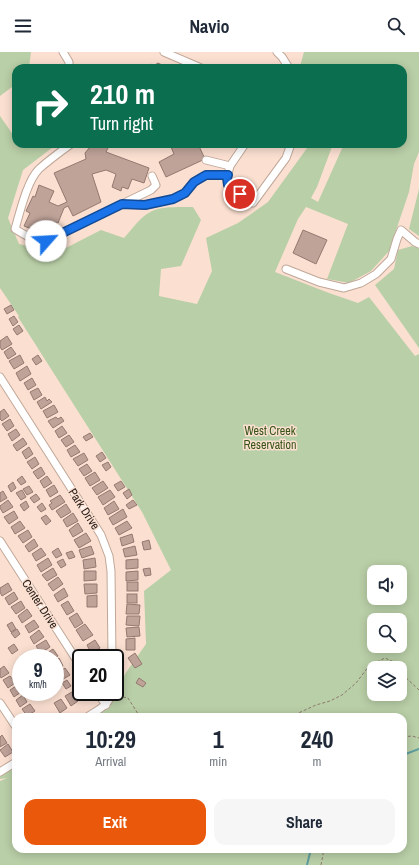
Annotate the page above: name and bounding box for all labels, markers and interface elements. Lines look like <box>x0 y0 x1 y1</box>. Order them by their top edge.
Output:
text: Navio <box>189 14 230 39</box>
icon: menu <box>12 15 34 37</box>
icon: search <box>385 15 407 37</box>
text: 210 m <box>90 75 155 113</box>
icon: right <box>24 80 76 132</box>
text: Turn right <box>90 111 153 136</box>
pin <box>223 177 257 211</box>
icon: arrive <box>229 183 251 205</box>
position arrow <box>25 220 67 262</box>
park label: West Creek Reservation <box>243 423 297 453</box>
street label: Park Drive <box>65 485 103 533</box>
map controls <box>367 565 407 701</box>
button: sound <box>367 565 407 605</box>
street label: Center Drive <box>18 576 62 632</box>
button: search <box>367 613 407 653</box>
speed limit sign: 20 <box>72 649 124 701</box>
text: 9 <box>33 656 43 683</box>
button: layers <box>367 661 407 701</box>
text: km/h <box>29 678 47 691</box>
text: 10:29 <box>86 723 136 755</box>
text: 1 <box>213 723 224 755</box>
text: 240 <box>301 723 333 755</box>
text: Arrival <box>95 753 126 770</box>
text: min <box>209 753 227 770</box>
text: m <box>313 753 321 770</box>
button: Exit <box>24 799 206 845</box>
button: Share <box>214 799 395 845</box>

